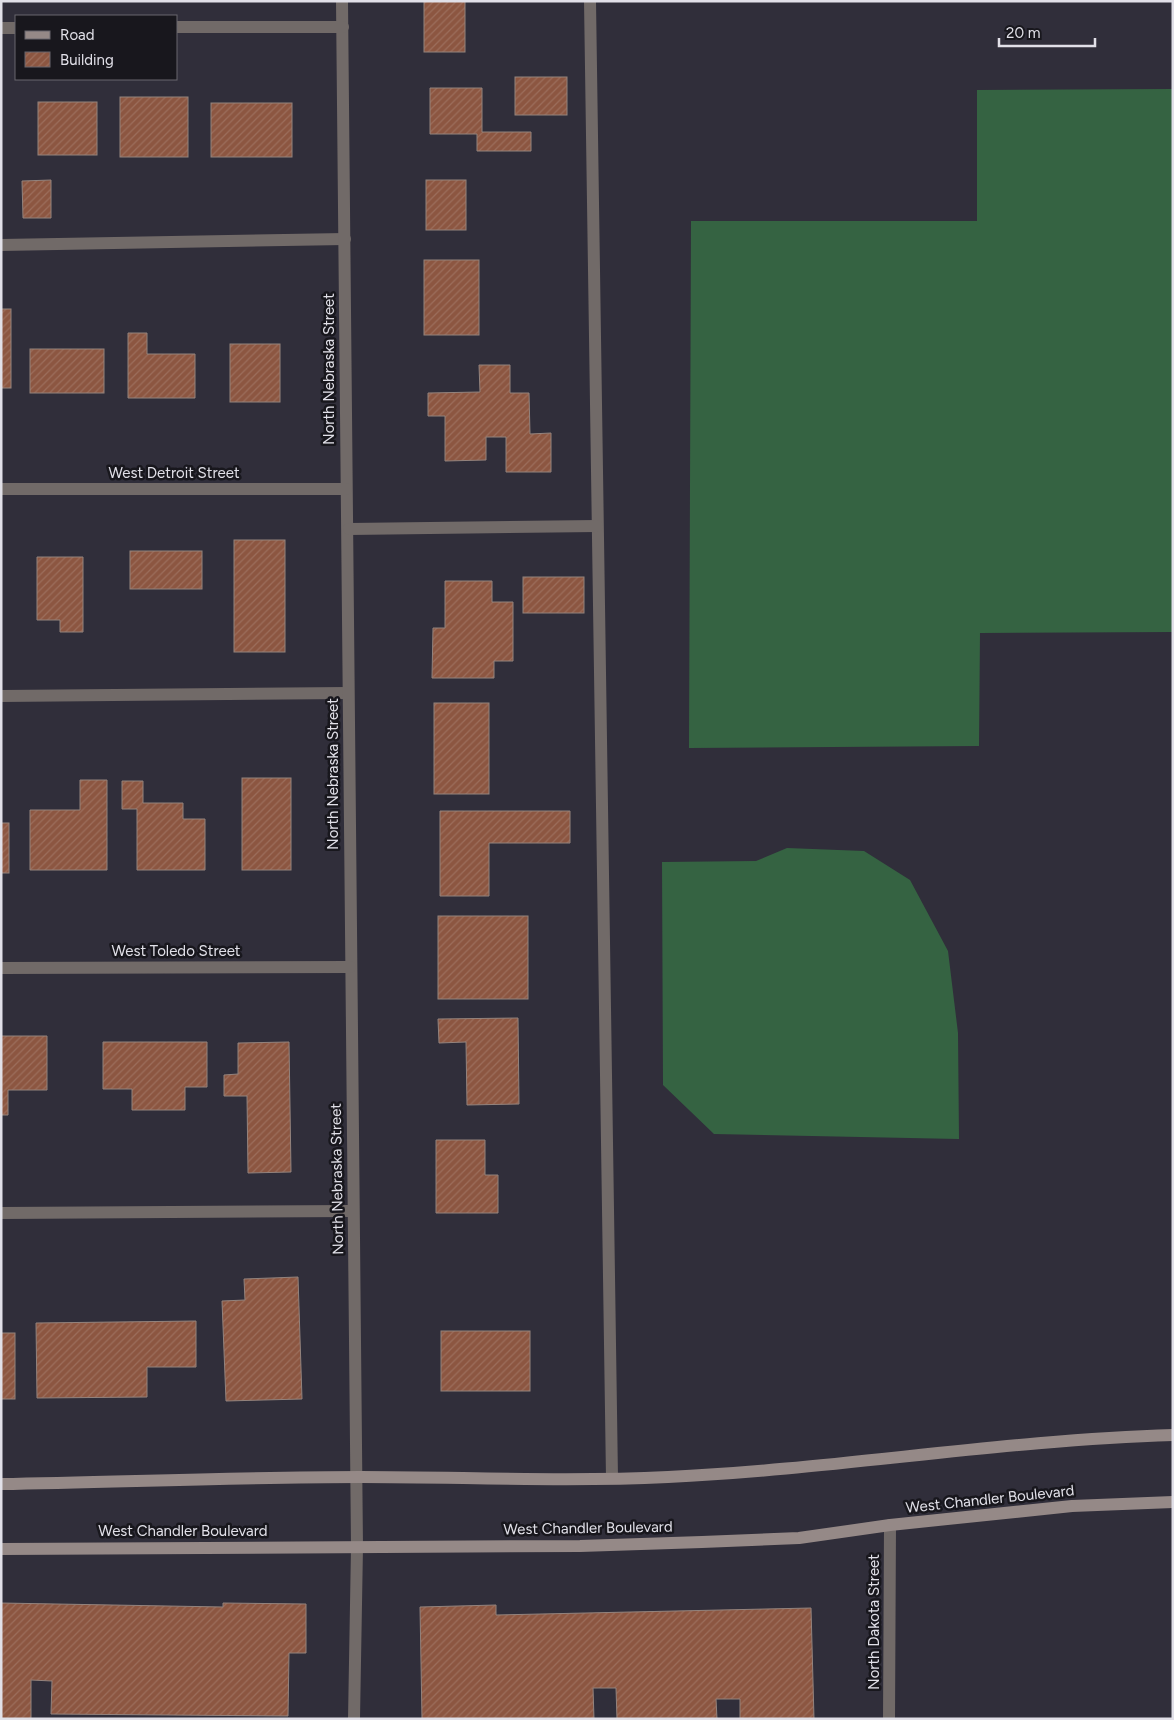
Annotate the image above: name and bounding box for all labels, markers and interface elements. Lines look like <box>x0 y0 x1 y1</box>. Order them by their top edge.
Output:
legend <box>15 15 178 80</box>
scale bar <box>999 15 1095 47</box>
text: 20 m <box>1006 24 1040 42</box>
text: Road <box>60 26 95 44</box>
text: Building <box>60 51 114 69</box>
street label: North Nebraska Street <box>320 293 338 445</box>
street label: West Detroit Street <box>108 464 240 482</box>
street label: North Nebraska Street <box>324 698 342 850</box>
street label: West Toledo Street <box>111 942 241 960</box>
street label: North Nebraska Street <box>327 1103 347 1255</box>
street label: West Chandler Boulevard <box>905 1481 1075 1517</box>
street label: West Chandler Boulevard <box>503 1518 673 1538</box>
street label: West Chandler Boulevard <box>98 1522 268 1540</box>
street label: North Dakota Street <box>865 1554 883 1690</box>

